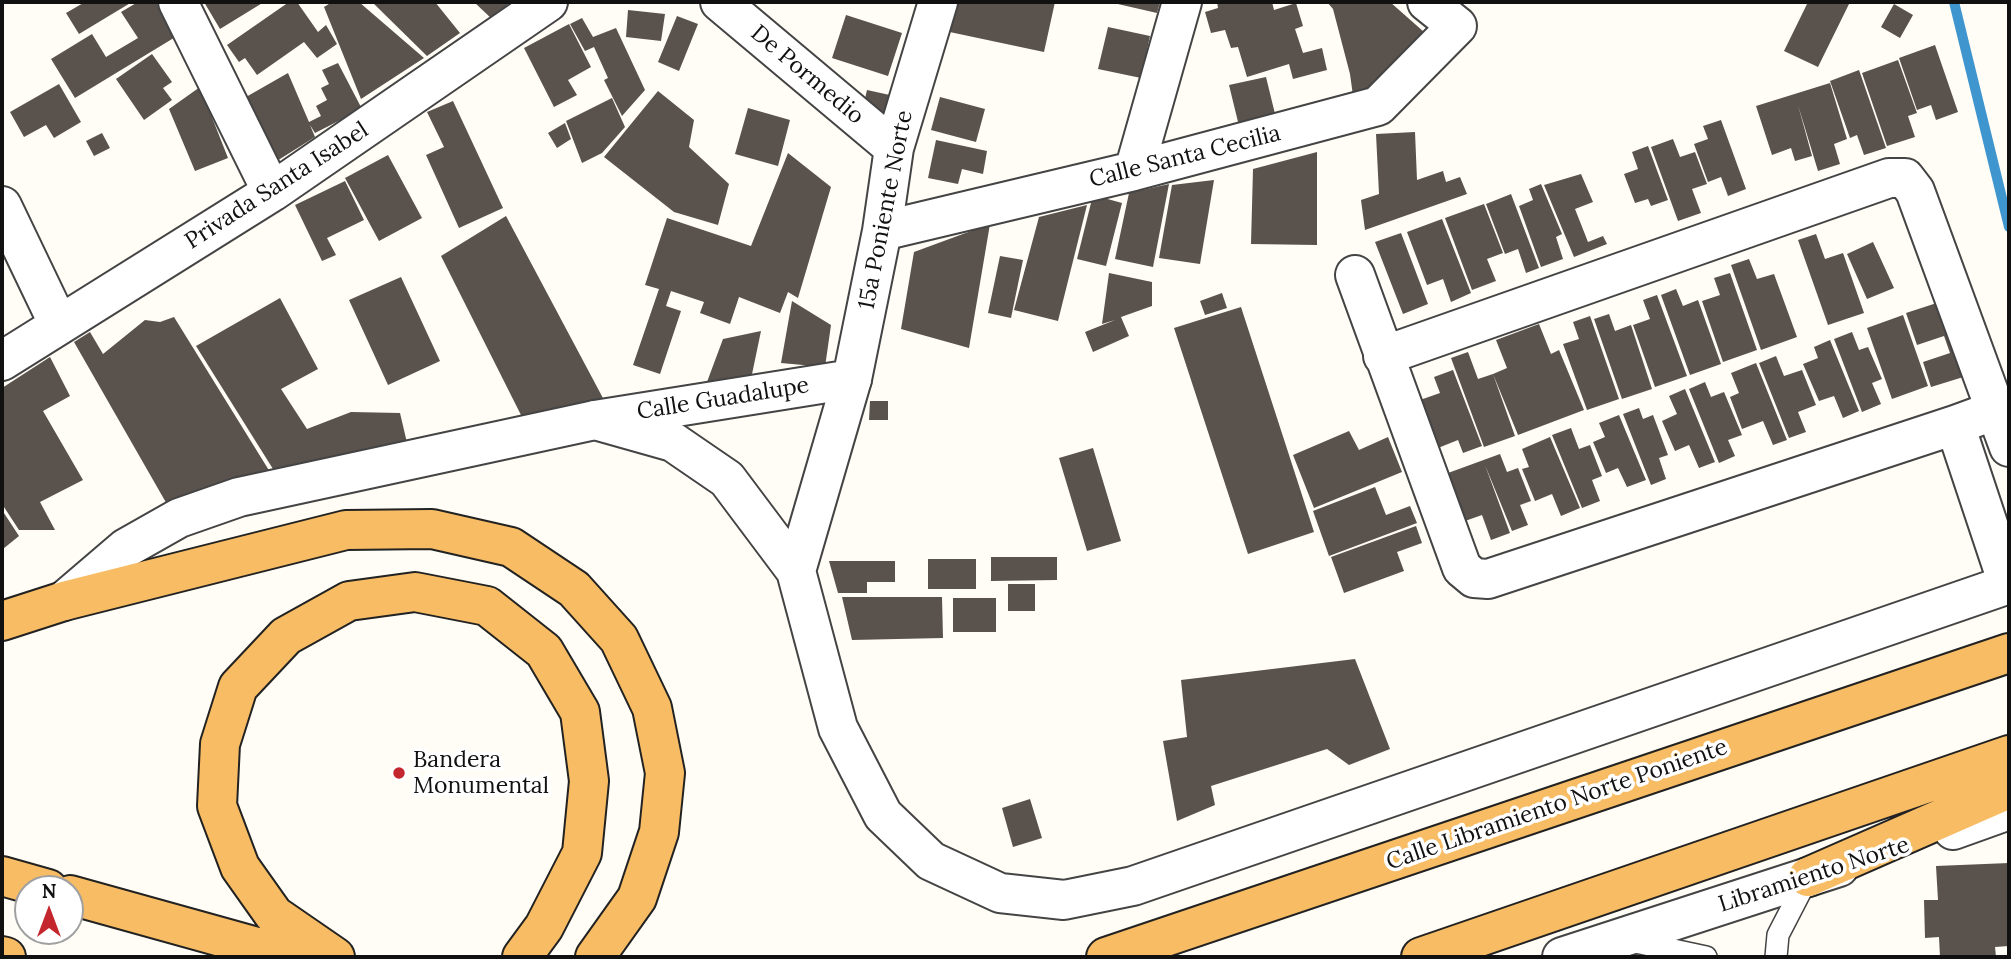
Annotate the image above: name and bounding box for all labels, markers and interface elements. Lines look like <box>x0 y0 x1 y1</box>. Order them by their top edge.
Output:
street label: De Pormedio <box>745 20 869 130</box>
street label: 15a Poniente Norte <box>853 108 919 312</box>
street label: Privada Santa Isabel <box>180 116 374 256</box>
street label: Calle Santa Cecilia <box>1086 120 1284 194</box>
street label: Calle Guadalupe <box>635 372 811 426</box>
street label: Calle Libramiento Norte Poniente <box>1383 734 1731 876</box>
place label: Bandera Monumental <box>413 746 549 800</box>
marker: Bandera Monumental <box>391 765 407 781</box>
street label: Libramiento Norte <box>1715 831 1913 919</box>
north arrow <box>14 875 84 945</box>
text: N <box>42 879 56 903</box>

